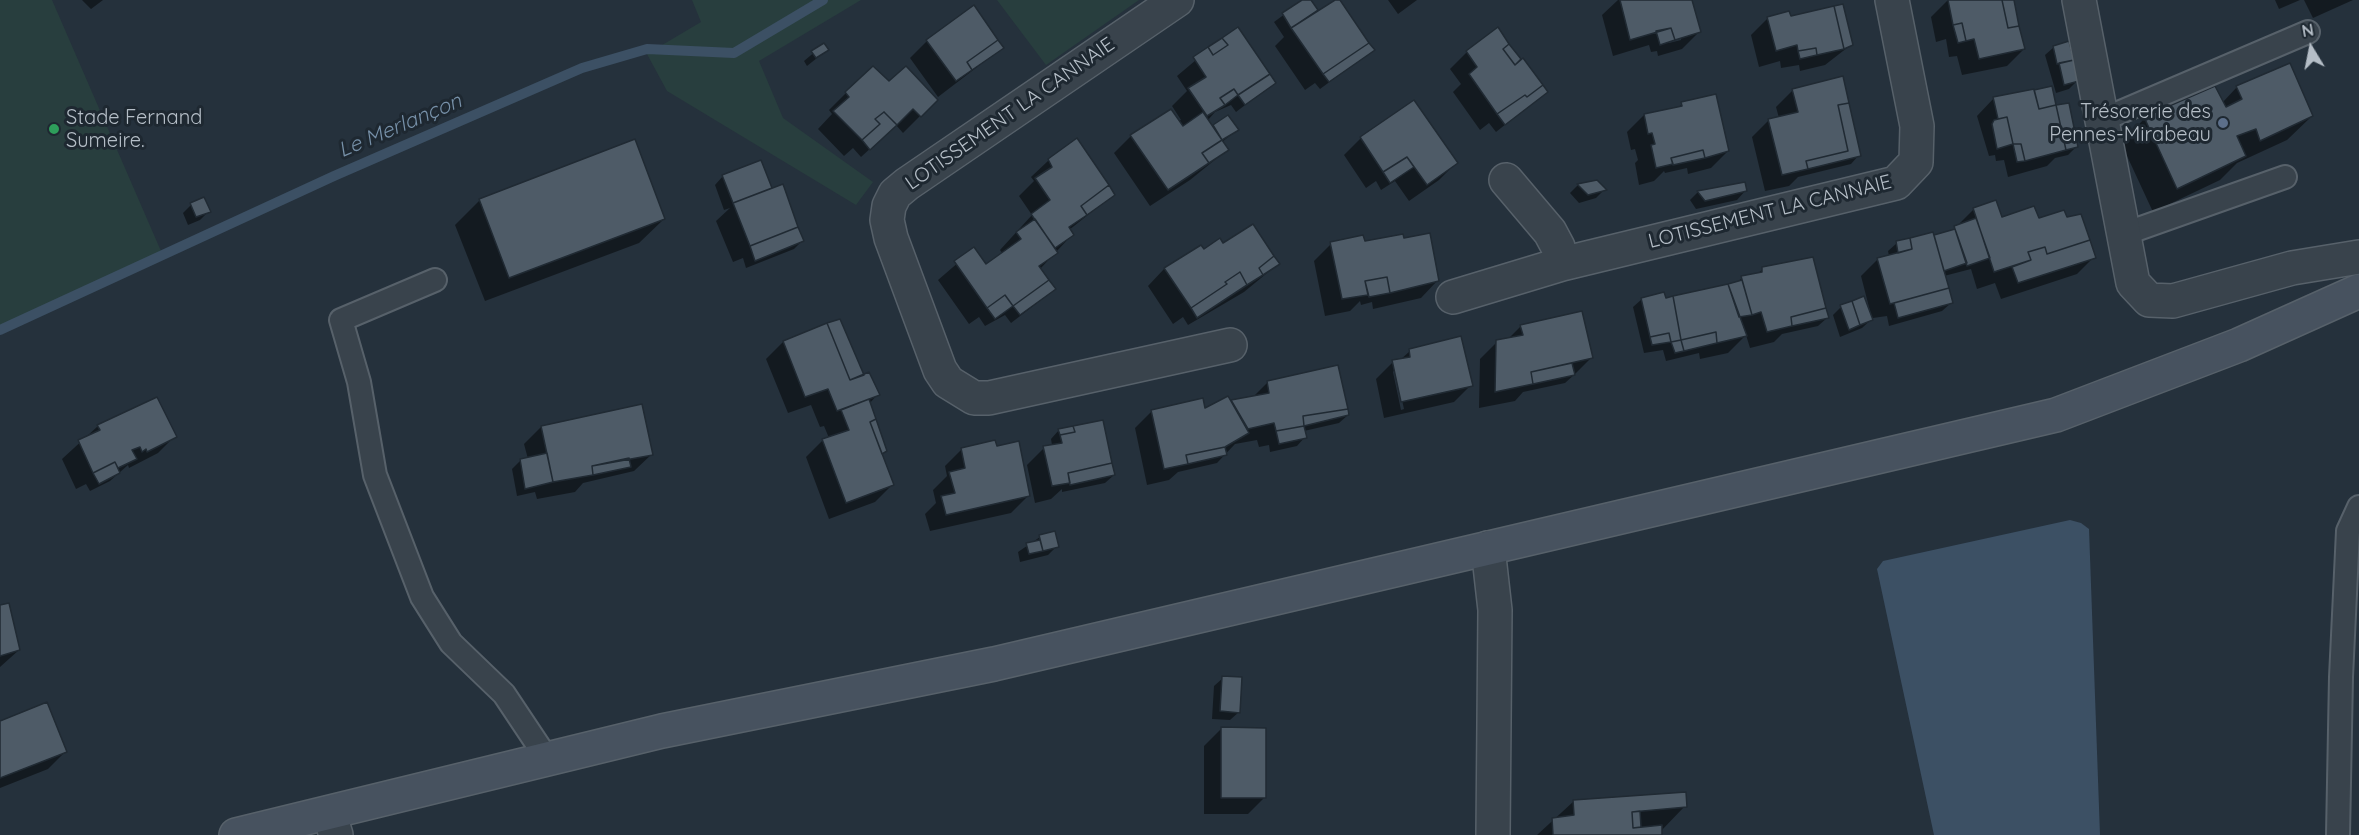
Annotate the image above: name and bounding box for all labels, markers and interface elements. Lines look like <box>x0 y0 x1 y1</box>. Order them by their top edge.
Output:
north arrow <box>2281 18 2341 78</box>
text: N <box>2300 19 2315 41</box>
street label: LOTISSEMENT LA CANNAIE <box>901 33 1119 195</box>
water label: Le Merlançon <box>335 89 465 163</box>
place label: Trésorerie des Pennes-Mirabeau <box>2049 100 2211 147</box>
place label: Stade Fernand Sumeire. <box>66 106 202 153</box>
marker: Trésorerie des Pennes-Mirabeau <box>2216 116 2230 130</box>
marker: Stade Fernand Sumeire. <box>47 122 61 136</box>
street label: LOTISSEMENT LA CANNAIE <box>1646 170 1894 254</box>

